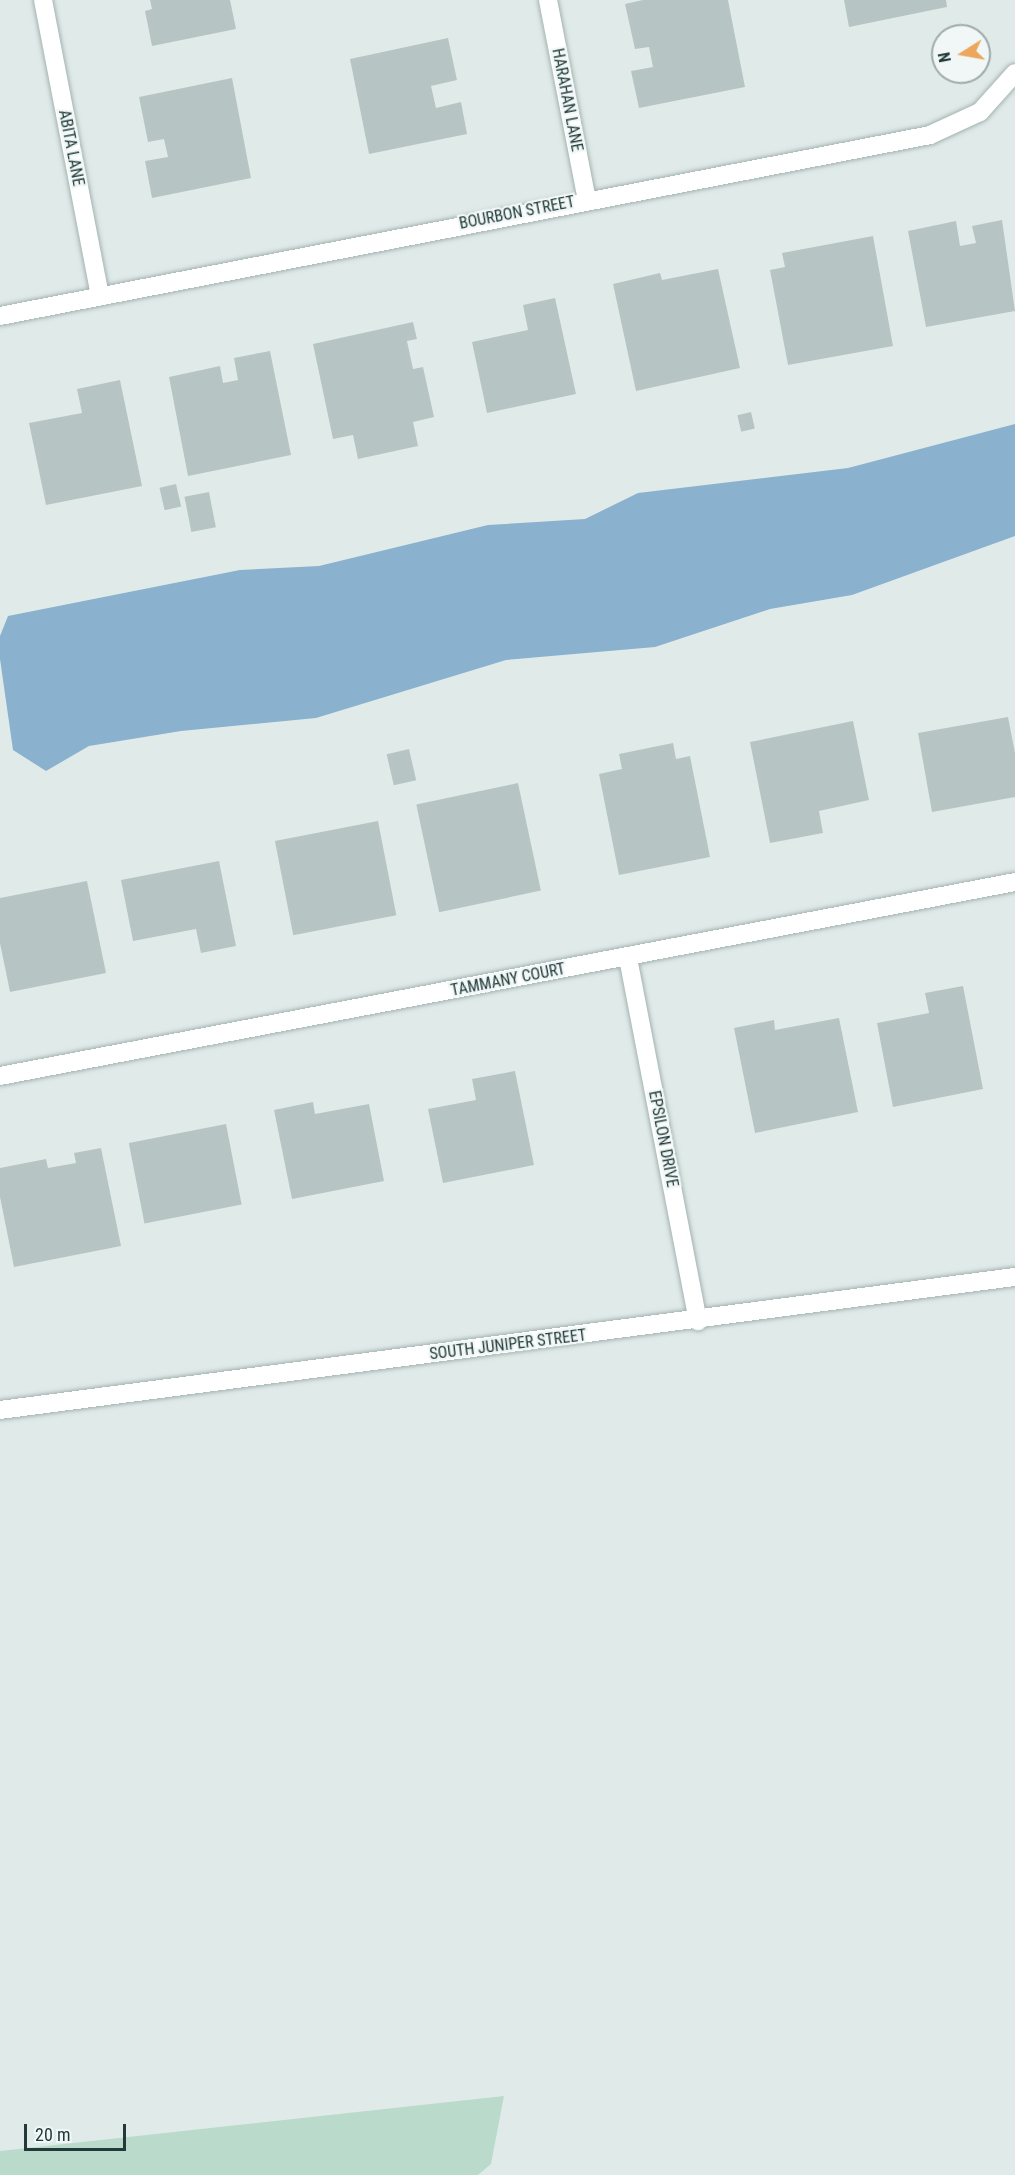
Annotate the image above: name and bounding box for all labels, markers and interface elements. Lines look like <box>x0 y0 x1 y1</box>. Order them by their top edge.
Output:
north arrow <box>931 24 991 84</box>
street label: HARAHAN LANE <box>548 47 586 153</box>
text: N <box>935 51 955 64</box>
street label: ABITA LANE <box>54 108 88 188</box>
street label: BOURBON STREET <box>458 192 576 234</box>
street label: TAMMANY COURT <box>449 959 567 1001</box>
street label: EPSILON DRIVE <box>644 1089 682 1189</box>
street label: SOUTH JUNIPER STREET <box>428 1326 588 1364</box>
scale bar <box>27 2112 129 2150</box>
text: 20 m <box>35 2124 70 2145</box>

